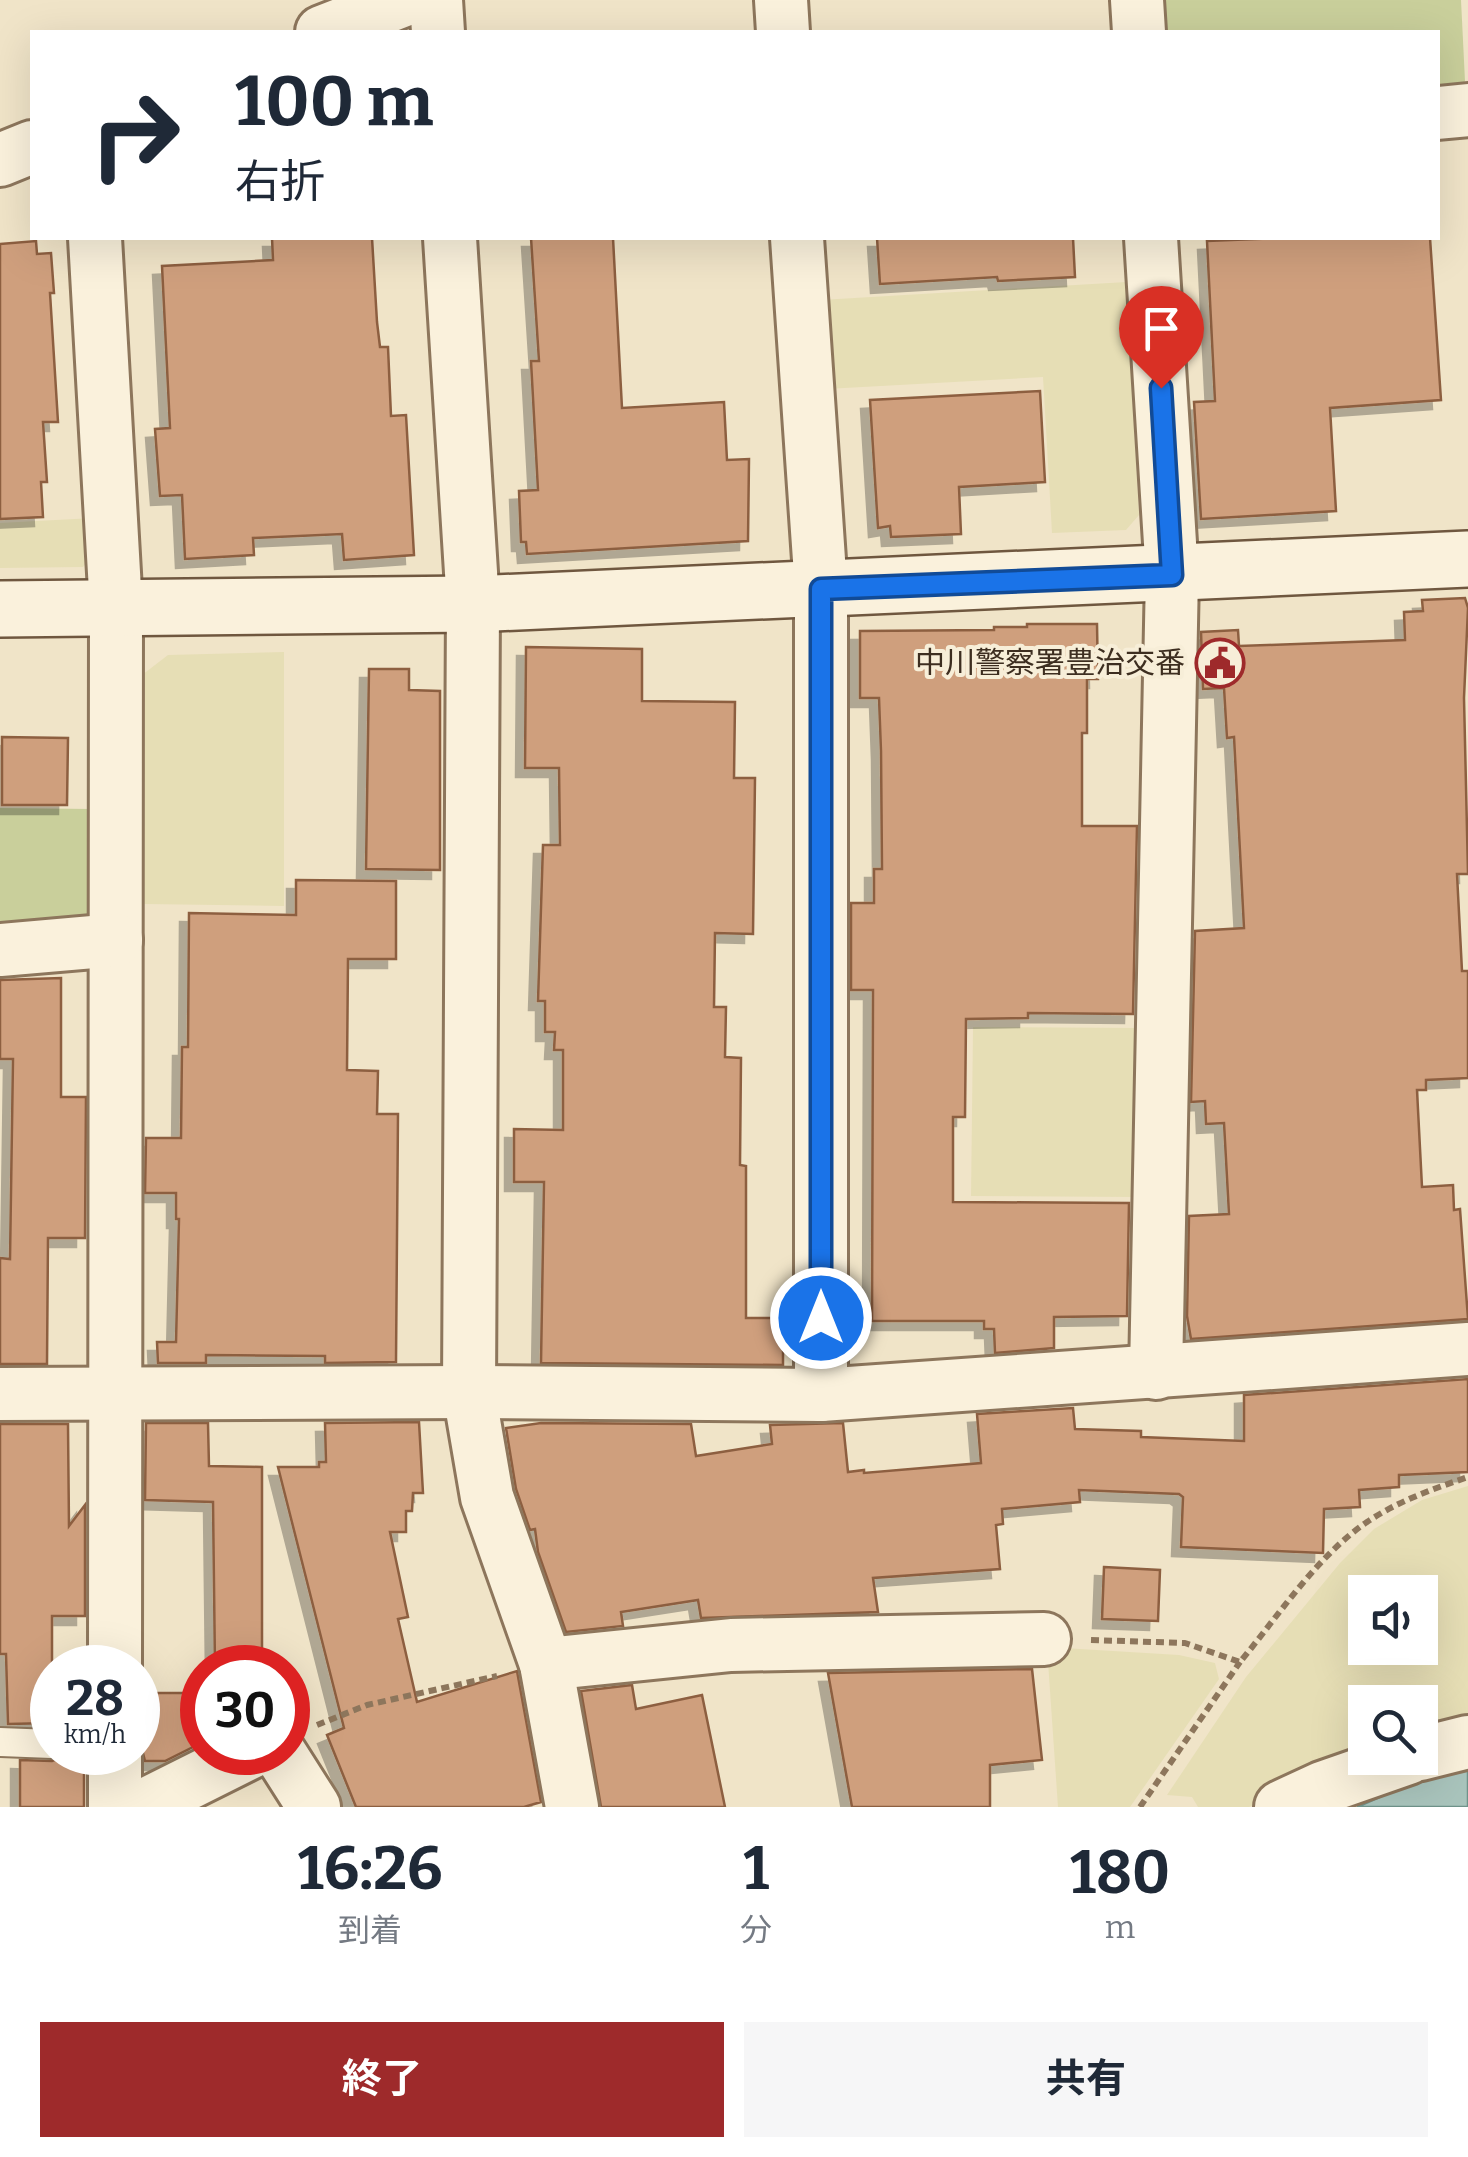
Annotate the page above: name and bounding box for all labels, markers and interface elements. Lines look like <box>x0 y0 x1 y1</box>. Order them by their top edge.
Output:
text: 100 m <box>235 60 434 144</box>
icon: right <box>70 70 200 200</box>
text: 右折 <box>235 155 325 209</box>
pin <box>1119 286 1204 389</box>
icon: arrive <box>1134 301 1189 356</box>
public building icon: 中川警察署豊治交番 <box>1194 637 1246 689</box>
place label: 中川警察署豊治交番 <box>915 645 1185 681</box>
position arrow <box>769 1266 873 1370</box>
map controls <box>1348 1575 1438 1775</box>
button: sound <box>1348 1575 1438 1665</box>
speed limit sign: 30 <box>180 1645 310 1775</box>
text: 28 <box>66 1668 124 1728</box>
button: search <box>1348 1685 1438 1775</box>
text: km/h <box>64 1720 126 1750</box>
text: 16:26 <box>298 1833 442 1905</box>
text: 1 <box>743 1833 769 1905</box>
text: 180 <box>1070 1837 1170 1909</box>
text: m <box>1105 1908 1135 1946</box>
text: 到着 <box>338 1911 402 1949</box>
text: 分 <box>740 1911 772 1949</box>
button: 終了 <box>40 2022 724 2137</box>
button: 共有 <box>744 2022 1428 2137</box>

